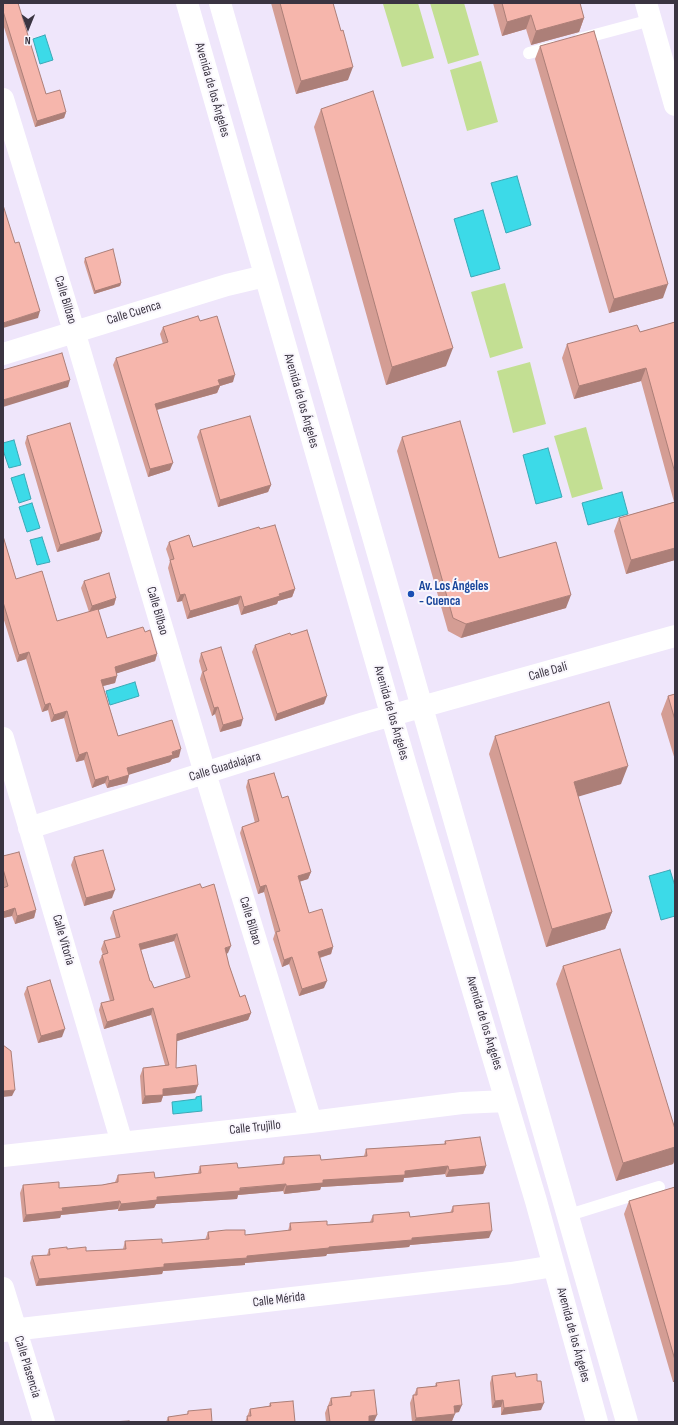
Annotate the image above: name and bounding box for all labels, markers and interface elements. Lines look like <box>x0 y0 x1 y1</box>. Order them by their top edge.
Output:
north arrow <box>8 8 48 48</box>
text: N <box>25 34 31 47</box>
street label: Avenida de los Ángeles <box>191 41 233 139</box>
street label: Calle Bilbao <box>50 274 80 326</box>
street label: Calle Cuenca <box>105 297 163 329</box>
street label: Avenida de los Ángeles <box>280 352 322 450</box>
place label: Av. Los Ángeles - Cuenca <box>419 579 489 610</box>
street label: Calle Bilbao <box>143 585 171 637</box>
marker: Av. Los Ángeles - Cuenca <box>406 589 416 599</box>
street label: Calle Dalí <box>527 659 569 685</box>
street label: Avenida de los Ángeles <box>370 664 412 762</box>
street label: Calle Guadalajara <box>187 749 263 785</box>
street label: Calle Bilbao <box>235 895 265 947</box>
street label: Calle Vitoria <box>48 913 78 967</box>
street label: Avenida de los Ángeles <box>462 974 506 1072</box>
street label: Calle Trujillo <box>228 1118 282 1138</box>
street label: Avenida de los Ángeles <box>553 1286 593 1384</box>
street label: Calle Mérida <box>252 1289 306 1311</box>
street label: Calle Plasencia <box>10 1334 44 1400</box>

